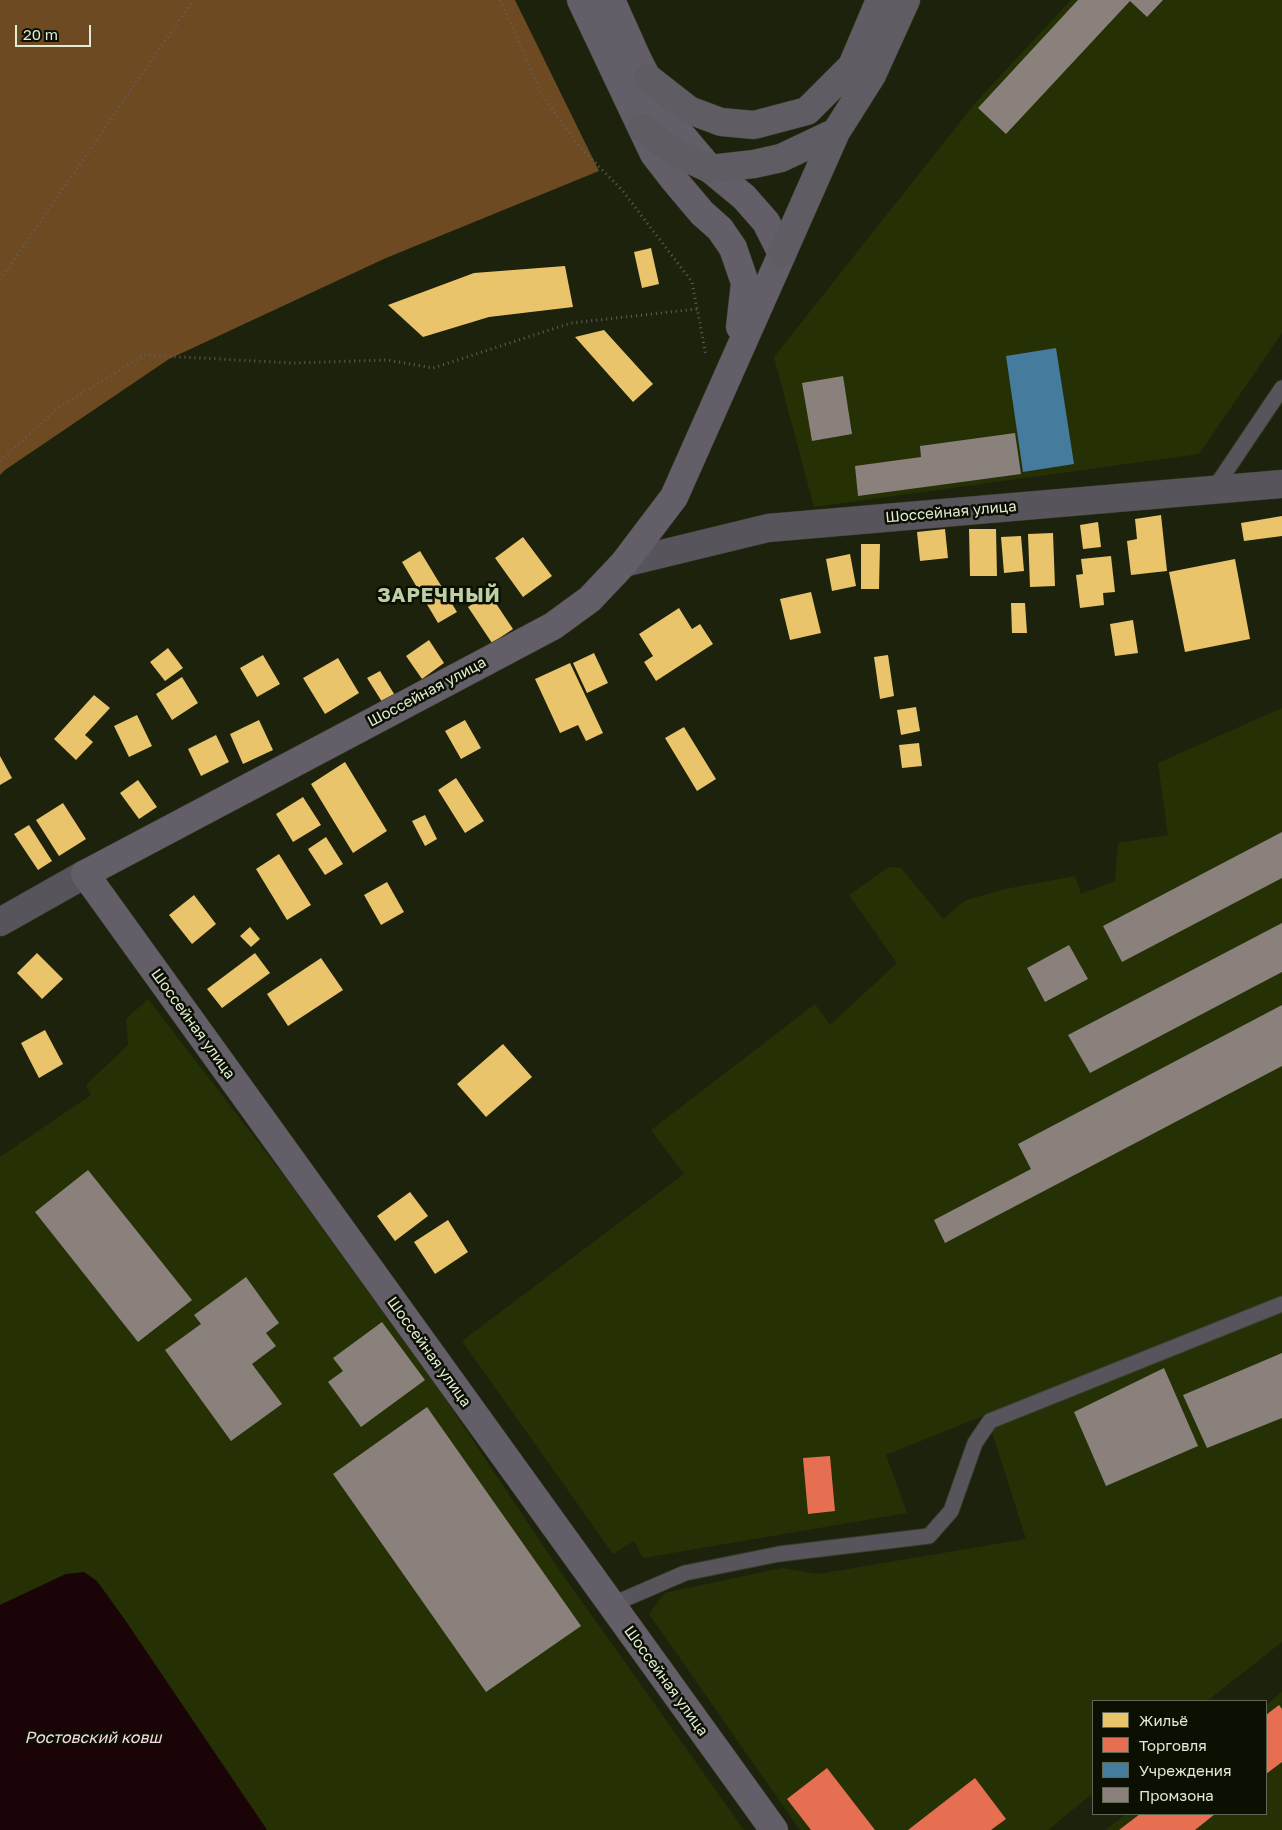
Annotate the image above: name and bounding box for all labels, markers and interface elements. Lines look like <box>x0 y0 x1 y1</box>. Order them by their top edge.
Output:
scale bar <box>18 15 94 47</box>
text: 20 m <box>23 25 58 43</box>
street label: Шоссейная улица <box>885 497 1017 527</box>
district label: ЗАРЕЧНЫЙ <box>376 584 502 608</box>
street label: Шоссейная улица <box>365 653 489 731</box>
street label: Шоссейная улица <box>147 965 239 1083</box>
street label: Шоссейная улица <box>383 1293 475 1411</box>
street label: Шоссейная улица <box>620 1622 712 1740</box>
legend <box>1092 1700 1267 1815</box>
text: Жильё <box>1139 1711 1188 1729</box>
water label: Ростовский ковш <box>25 1728 161 1748</box>
text: Торговля <box>1139 1736 1207 1754</box>
text: Учреждения <box>1139 1761 1231 1779</box>
text: Промзона <box>1139 1786 1214 1804</box>

